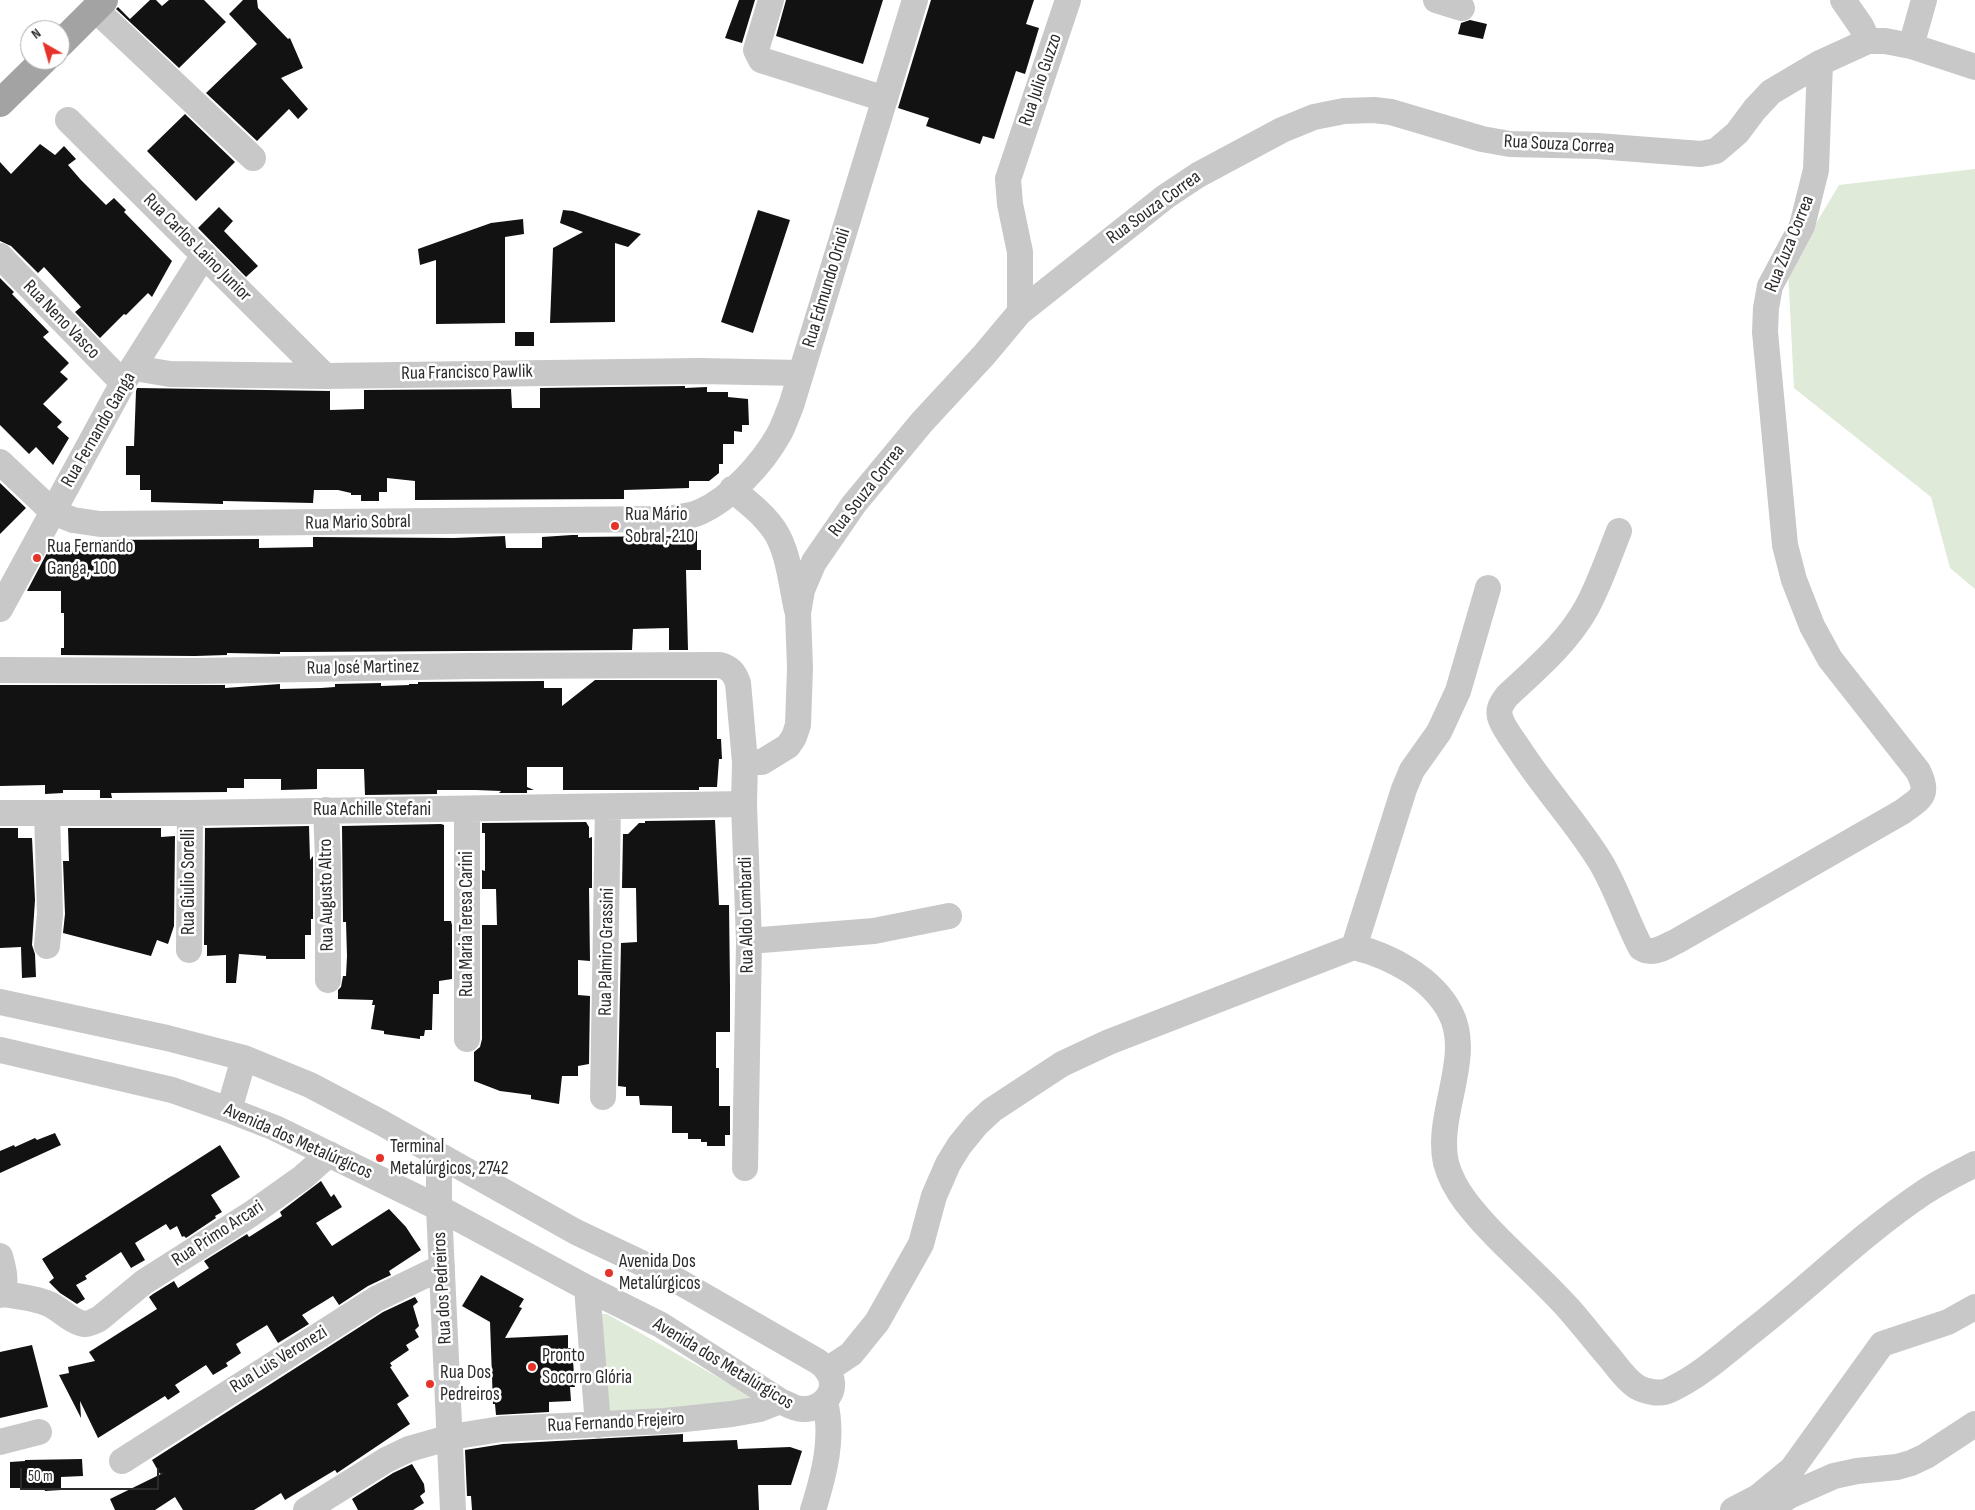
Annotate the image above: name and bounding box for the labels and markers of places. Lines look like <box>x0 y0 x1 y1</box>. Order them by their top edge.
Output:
place label: Rua Mário Sobral, 210 <box>625 504 695 548</box>
marker: Rua Mário Sobral, 210 <box>609 520 621 532</box>
place label: Rua Fernando Ganga, 100 <box>47 536 133 580</box>
marker: Rua Fernando Ganga, 100 <box>31 552 43 564</box>
place label: Terminal Metalúrgicos, 2742 <box>390 1136 509 1180</box>
marker: Terminal Metalúrgicos, 2742 <box>374 1152 386 1164</box>
place label: Avenida Dos Metalúrgicos <box>619 1251 701 1295</box>
marker: Avenida Dos Metalúrgicos <box>603 1267 615 1279</box>
place label: Pronto Socorro Glória <box>542 1345 632 1389</box>
marker: Pronto Socorro Glória <box>526 1361 538 1373</box>
place label: Rua Dos Pedreiros <box>440 1362 500 1406</box>
marker: Rua Dos Pedreiros <box>424 1378 436 1390</box>

